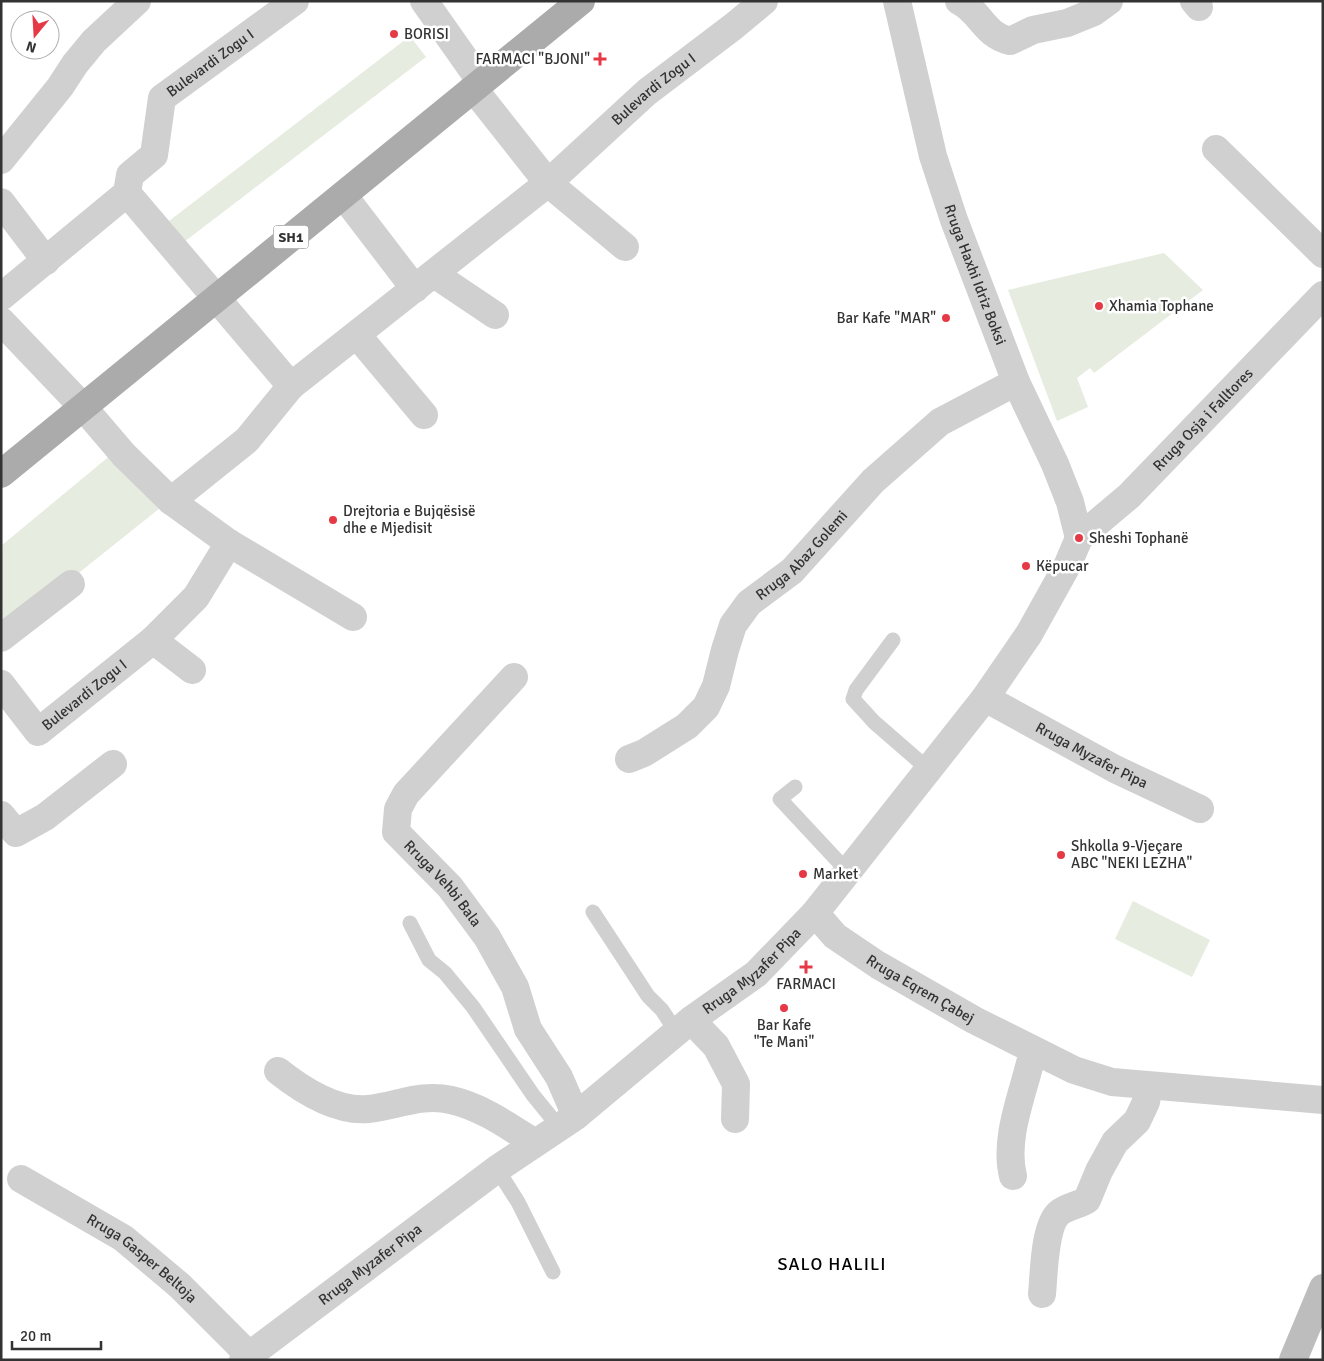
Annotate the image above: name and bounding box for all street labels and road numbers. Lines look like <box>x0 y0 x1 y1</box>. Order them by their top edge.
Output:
street label: Bulevardi Zogu I <box>163 25 257 101</box>
street label: Bulevardi Zogu I <box>608 49 699 129</box>
street label: Rruga Haxhi Idriz Boksi <box>940 202 1010 348</box>
road number: SH1 <box>274 226 308 248</box>
street label: Rruga Osja i Falltores <box>1149 364 1257 475</box>
street label: Rruga Abaz Golemi <box>752 507 851 604</box>
street label: Bulevardi Zogu I <box>38 655 130 734</box>
street label: Rruga Myzafer Pipa <box>1032 718 1151 792</box>
street label: Rruga Vehbi Bala <box>400 836 485 930</box>
street label: Rruga Myzafer Pipa <box>699 924 805 1018</box>
street label: Rruga Eqrem Çabej <box>863 951 978 1027</box>
street label: Rruga Gasper Beltoja <box>83 1210 201 1307</box>
street label: Rruga Myzafer Pipa <box>315 1220 425 1309</box>

